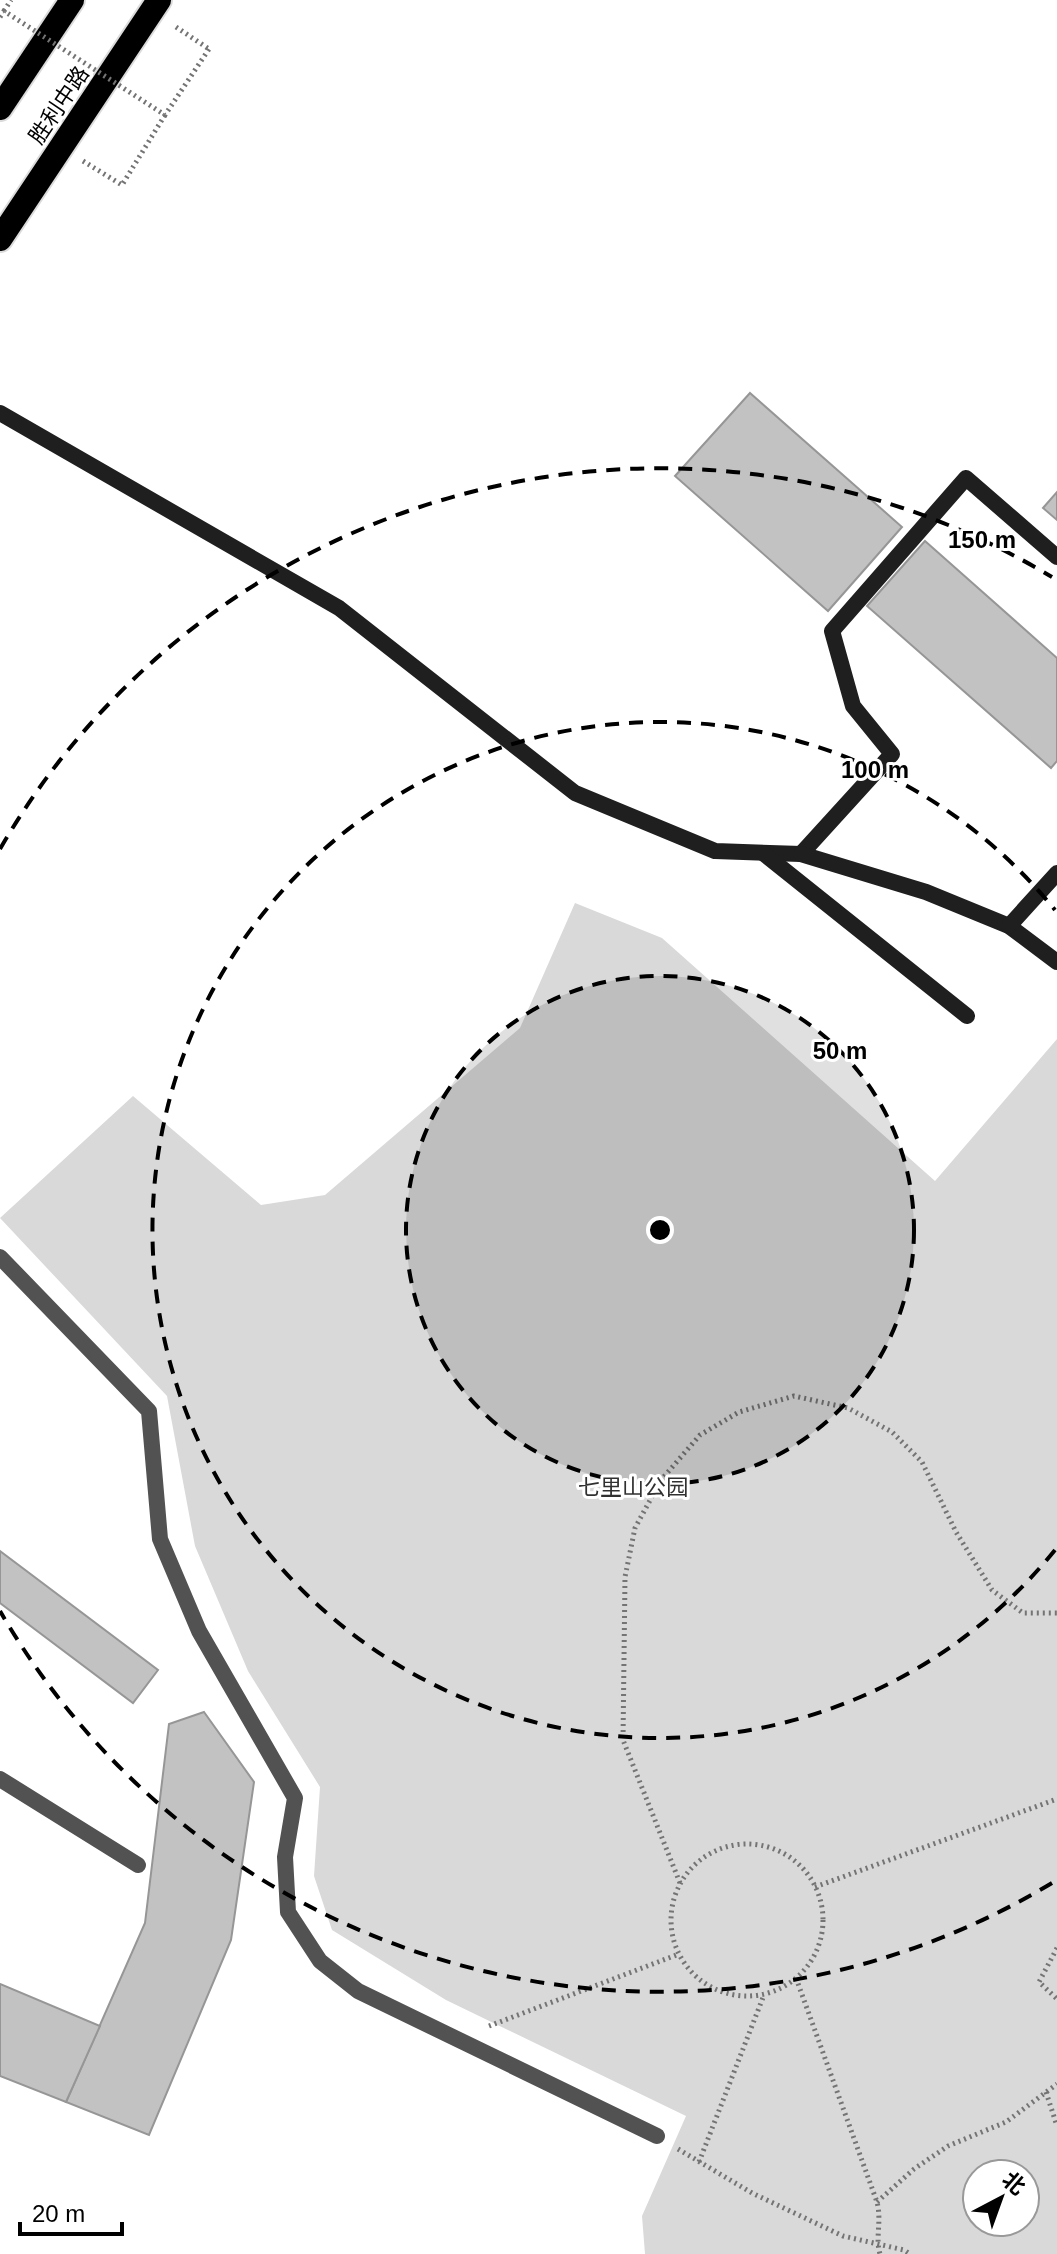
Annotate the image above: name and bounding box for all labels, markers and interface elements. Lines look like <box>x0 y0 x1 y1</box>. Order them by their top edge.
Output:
street label: 胜利中路 <box>24 62 94 148</box>
text: 150 m <box>948 526 1016 553</box>
text: 100 m <box>841 756 909 783</box>
text: 50 m <box>813 1037 867 1064</box>
centre of rings <box>646 1216 674 1244</box>
park label: 七里山公园 <box>578 1475 688 1500</box>
north arrow <box>961 2158 1041 2238</box>
text: 北 <box>997 2167 1030 2200</box>
scale bar <box>20 2186 122 2236</box>
text: 20 m <box>32 2200 85 2227</box>

